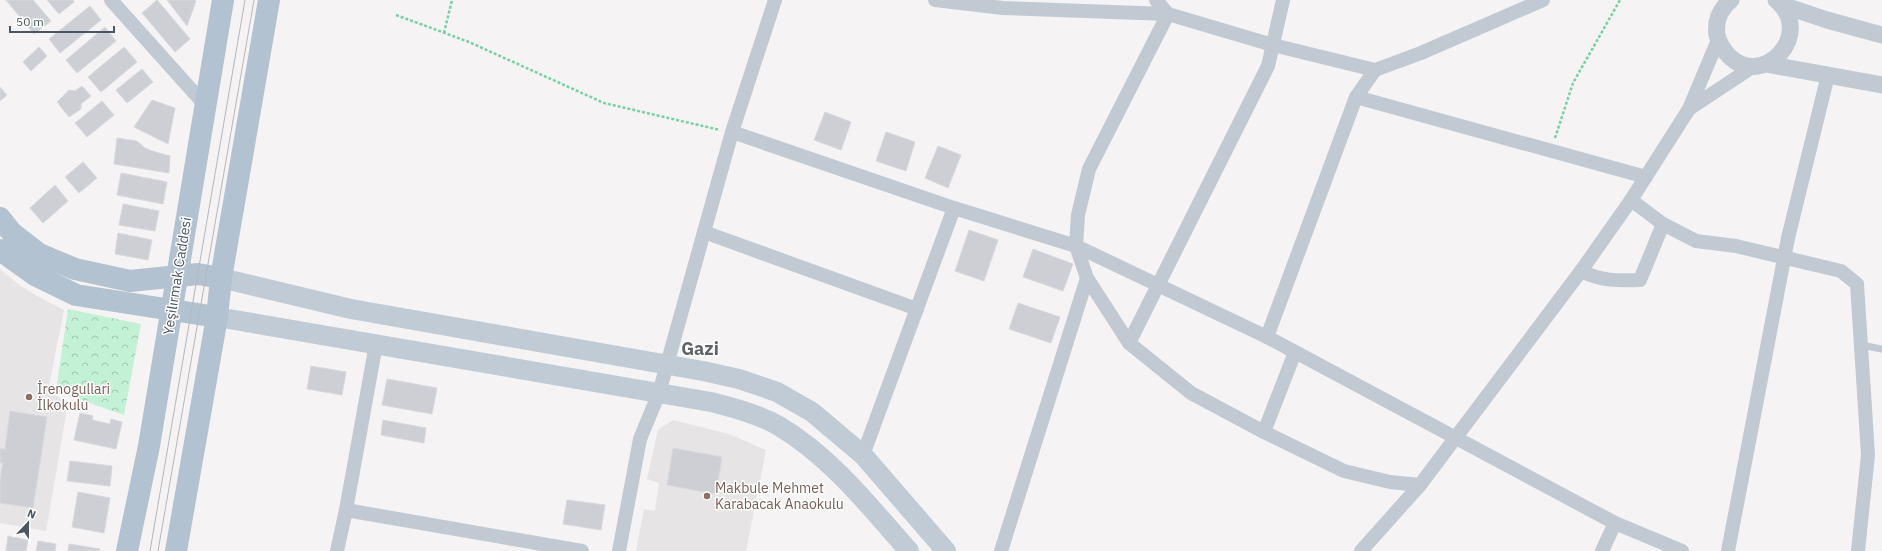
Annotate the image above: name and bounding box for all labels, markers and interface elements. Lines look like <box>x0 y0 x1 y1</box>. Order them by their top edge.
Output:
scale bar <box>10 8 114 34</box>
text: 50 m <box>16 14 44 29</box>
street label: Yeşilırmak Caddesi <box>159 216 195 336</box>
district label: Gazi <box>681 337 719 360</box>
place label: İrenogullari İlkokulu <box>37 380 110 414</box>
marker: İrenogullari İlkokulu <box>24 392 34 402</box>
place label: Makbule Mehmet Karabacak Anaokulu <box>715 479 844 513</box>
marker: Makbule Mehmet Karabacak Anaokulu <box>702 491 712 501</box>
north arrow <box>8 503 48 543</box>
text: N <box>25 506 38 522</box>

